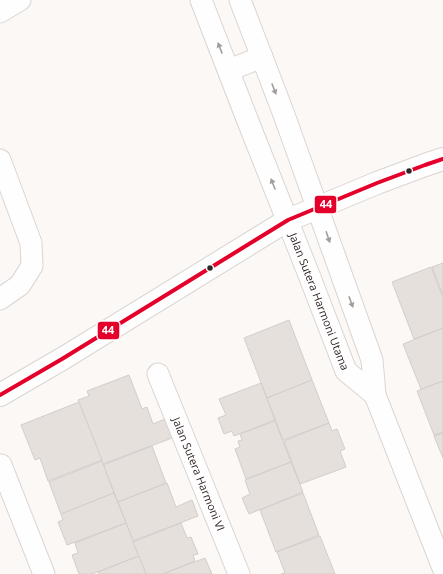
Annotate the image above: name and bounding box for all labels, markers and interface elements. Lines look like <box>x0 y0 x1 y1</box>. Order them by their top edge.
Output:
one-way arrow <box>217 42 223 54</box>
one-way arrow <box>271 83 277 95</box>
unlabelled marker <box>404 166 414 176</box>
one-way arrow <box>270 178 276 190</box>
line badge: 44 <box>314 195 337 214</box>
text: 44 <box>320 196 333 211</box>
street label: Jalan Sutera Harmoni Utama <box>286 230 353 372</box>
one-way arrow <box>325 231 331 243</box>
unlabelled marker <box>205 263 215 273</box>
one-way arrow <box>349 296 355 308</box>
line badge: 44 <box>97 321 120 340</box>
text: 44 <box>102 322 115 337</box>
street label: Jalan Sutera Harmoni VI <box>169 414 229 533</box>

